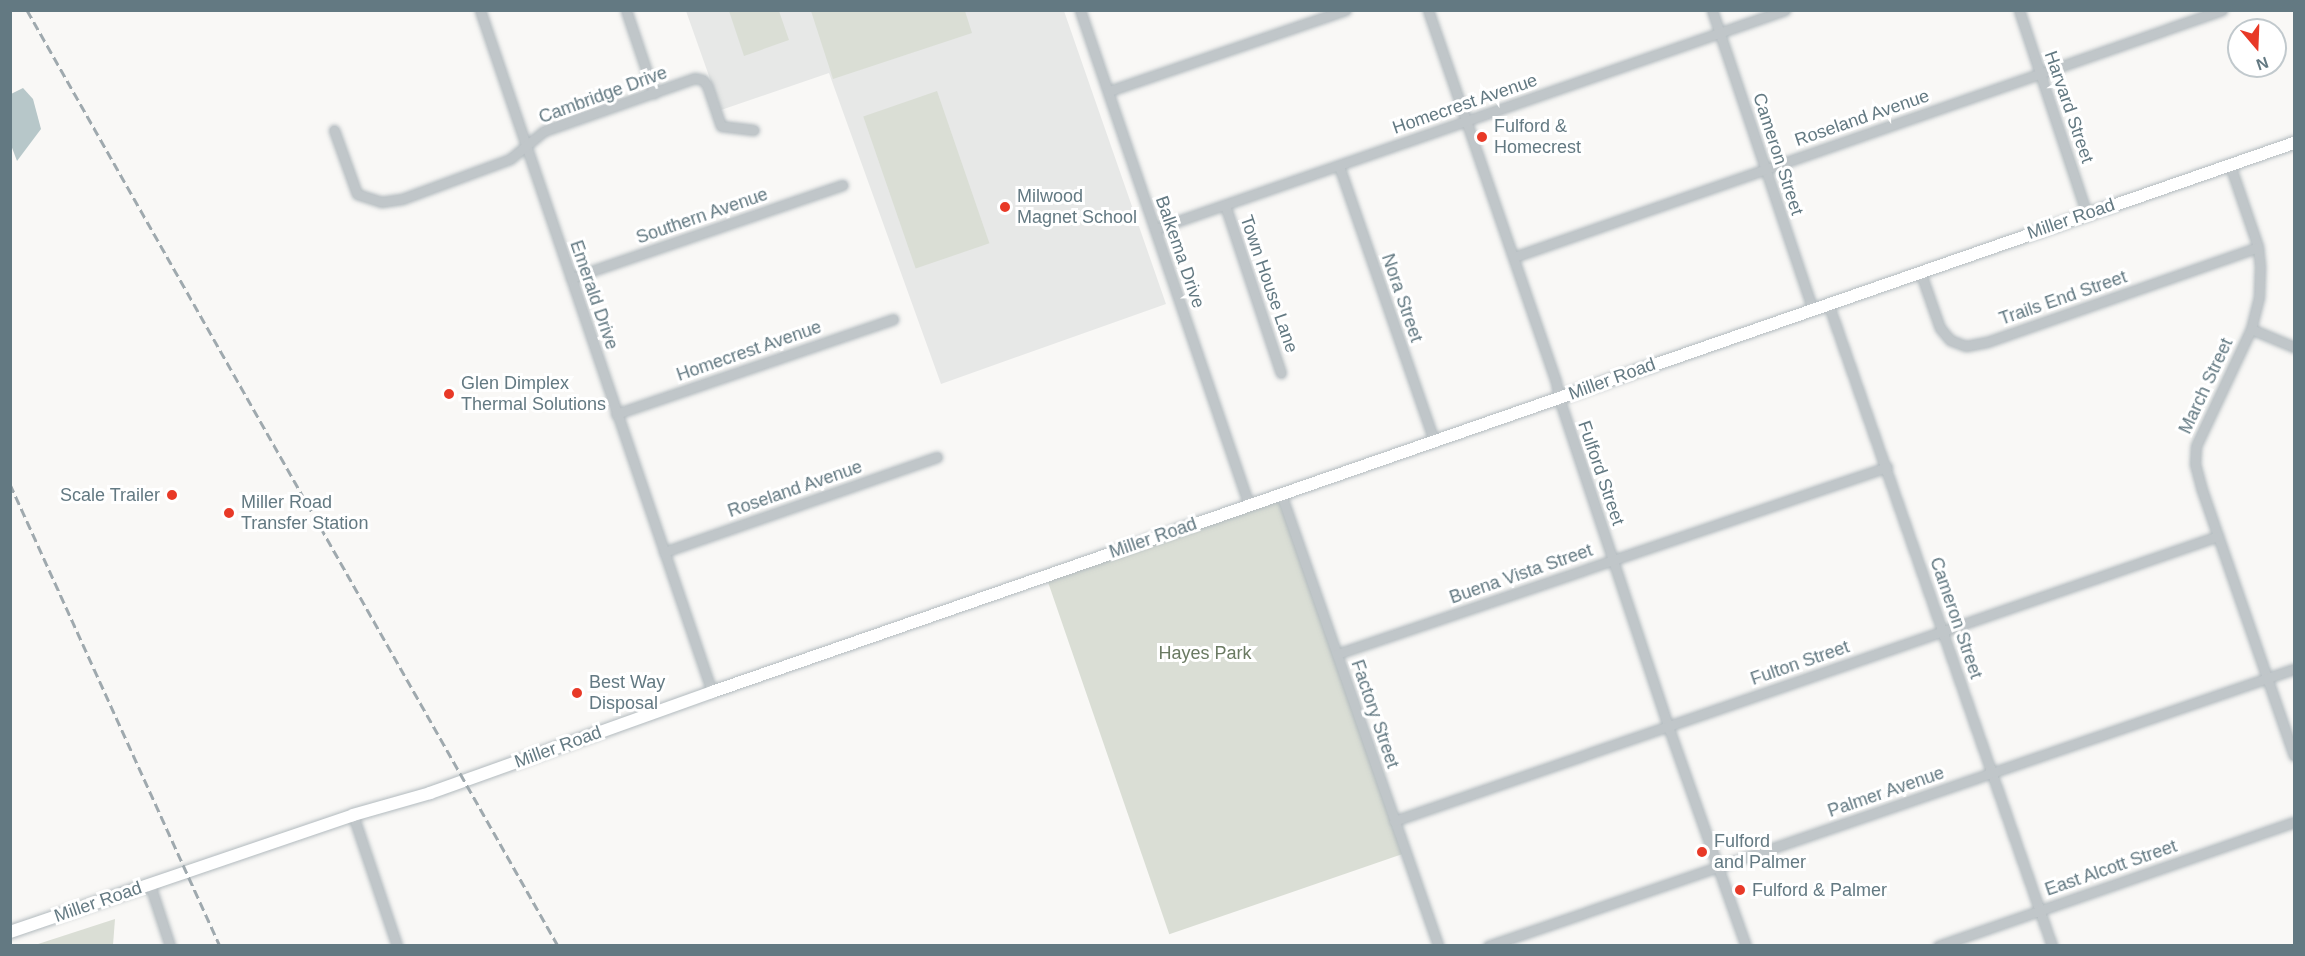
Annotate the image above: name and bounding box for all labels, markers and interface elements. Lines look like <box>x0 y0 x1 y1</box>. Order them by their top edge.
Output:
north arrow <box>2227 18 2287 78</box>
street label: Harvard Street <box>2040 48 2098 166</box>
text: N <box>2254 54 2271 74</box>
street label: Cambridge Drive <box>536 62 670 128</box>
street label: Homecrest Avenue <box>1389 69 1541 139</box>
street label: Roseland Avenue <box>1791 85 1933 151</box>
street label: Cameron Street <box>1748 90 1808 218</box>
place label: Fulford & Homecrest <box>1494 116 1581 158</box>
marker: Fulford & Homecrest <box>1475 130 1489 144</box>
street label: Southern Avenue <box>633 183 771 249</box>
place label: Milwood Magnet School <box>1017 186 1137 228</box>
street label: Balkema Drive <box>1151 193 1209 311</box>
street label: Miller Road <box>2024 194 2118 244</box>
marker: Milwood Magnet School <box>998 200 1012 214</box>
street label: Town House Lane <box>1235 212 1303 356</box>
street label: Emerald Drive <box>565 238 623 352</box>
street label: Nora Street <box>1377 251 1427 345</box>
street label: Trails End Street <box>1996 266 2130 330</box>
street label: Homecrest Avenue <box>673 316 825 386</box>
street label: March Street <box>2174 335 2238 437</box>
street label: Miller Road <box>1566 353 1658 405</box>
place label: Glen Dimplex Thermal Solutions <box>461 373 606 416</box>
marker: Glen Dimplex Thermal Solutions <box>442 387 456 401</box>
street label: Fulford Street <box>1573 418 1629 528</box>
street label: Roseland Avenue <box>724 456 866 522</box>
place label: Scale Trailer <box>60 484 160 506</box>
marker: Scale Trailer <box>165 488 179 502</box>
place label: Miller Road Transfer Station <box>241 492 368 534</box>
marker: Miller Road Transfer Station <box>222 506 236 520</box>
street label: Miller Road <box>1106 513 1200 563</box>
street label: Buena Vista Street <box>1447 539 1595 609</box>
street label: Cameron Street <box>1925 554 1987 682</box>
street label: Fulton Street <box>1748 636 1852 690</box>
park label: Hayes Park <box>1158 642 1252 664</box>
street label: Factory Street <box>1346 657 1404 771</box>
place label: Best Way Disposal <box>589 672 665 714</box>
marker: Best Way Disposal <box>570 686 584 700</box>
street label: Miller Road <box>512 721 604 773</box>
street label: Palmer Avenue <box>1824 762 1948 822</box>
place label: Fulford and Palmer <box>1714 831 1806 874</box>
street label: East Alcott Street <box>2042 835 2180 901</box>
marker: Fulford and Palmer <box>1695 845 1709 859</box>
street label: Miller Road <box>51 877 145 927</box>
place label: Fulford & Palmer <box>1752 879 1887 901</box>
marker: Fulford & Palmer <box>1733 883 1747 897</box>

